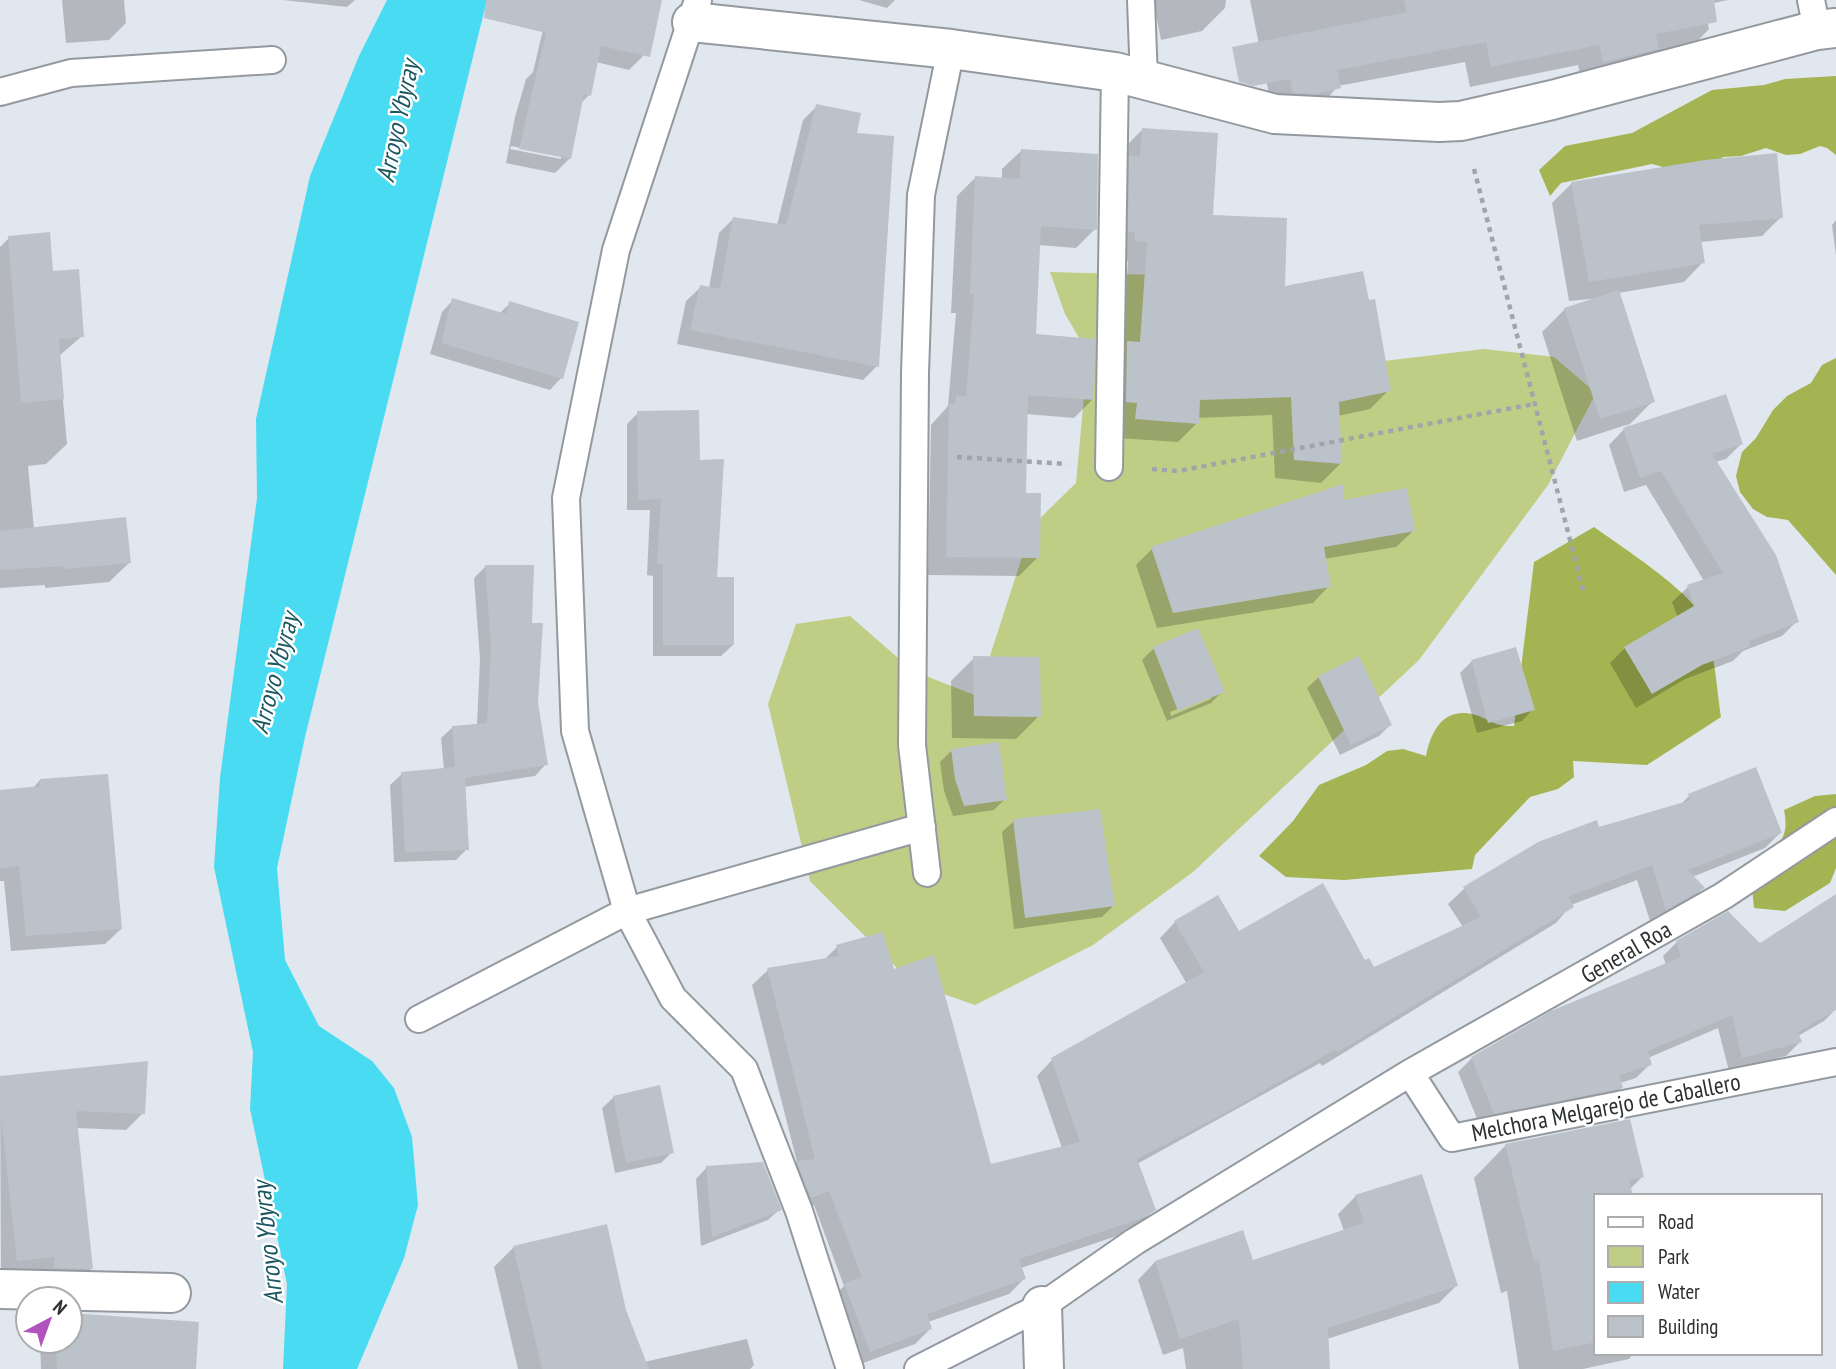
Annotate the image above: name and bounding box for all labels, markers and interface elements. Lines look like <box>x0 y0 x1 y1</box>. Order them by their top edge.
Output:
water label: Arroyo Ybyray <box>368 54 427 185</box>
water label: Arroyo Ybyray <box>242 606 307 737</box>
street label: General Roa <box>1575 914 1677 990</box>
street label: Melchora Melgarejo de Caballero <box>1469 1066 1743 1148</box>
water label: Arroyo Ybyray <box>244 1177 290 1306</box>
legend <box>1594 1194 1822 1355</box>
text: Road <box>1658 1208 1694 1235</box>
text: Park <box>1658 1243 1689 1270</box>
text: Water <box>1658 1278 1700 1305</box>
north arrow <box>14 1285 84 1355</box>
text: N <box>48 1295 72 1320</box>
text: Building <box>1658 1313 1718 1340</box>

